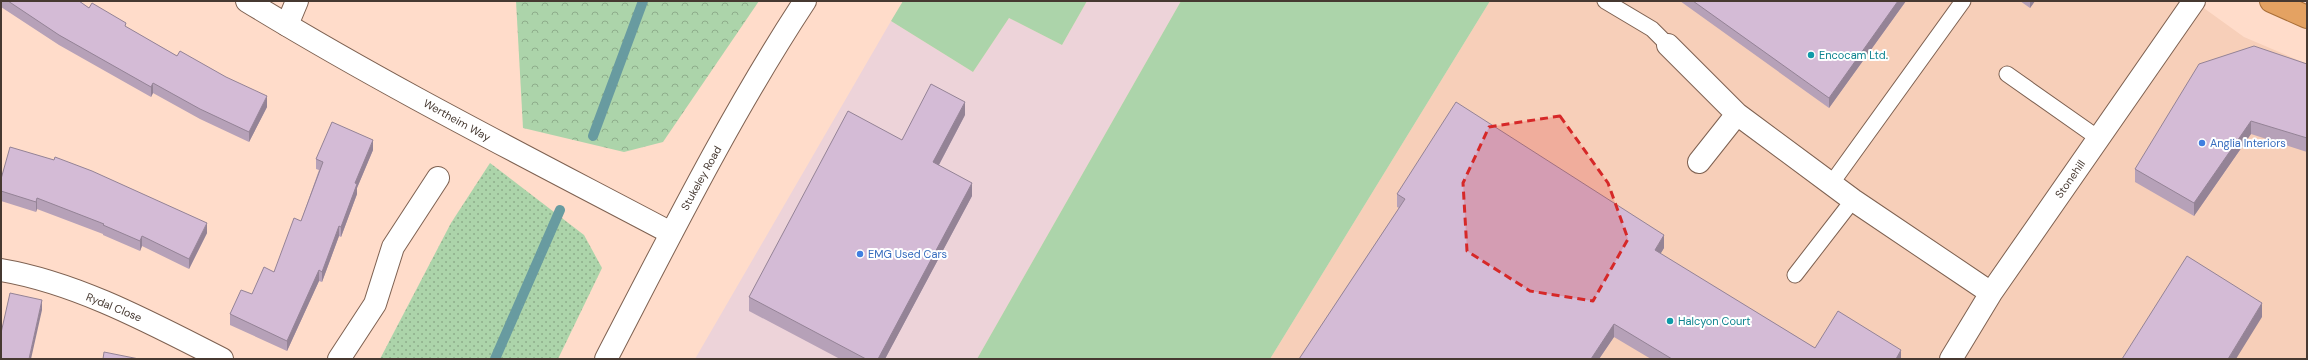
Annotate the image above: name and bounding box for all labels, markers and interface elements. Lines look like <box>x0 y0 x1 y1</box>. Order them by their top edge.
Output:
place label: Encocam Ltd. <box>1819 48 1888 62</box>
marker: Encocam Ltd. <box>1806 50 1816 60</box>
street label: Wertheim Way <box>421 96 493 144</box>
place label: Anglia Interiors <box>2210 136 2286 150</box>
marker: Anglia Interiors <box>2197 138 2207 148</box>
street label: Stukeley Road <box>678 143 725 213</box>
street label: Stonehill <box>2052 157 2088 201</box>
place label: EMG Used Cars <box>868 247 947 261</box>
marker: EMG Used Cars <box>855 249 865 259</box>
street label: Rydal Close <box>84 289 144 325</box>
place label: Halcyon Court <box>1678 314 1751 328</box>
marker: Halcyon Court <box>1665 316 1675 326</box>

